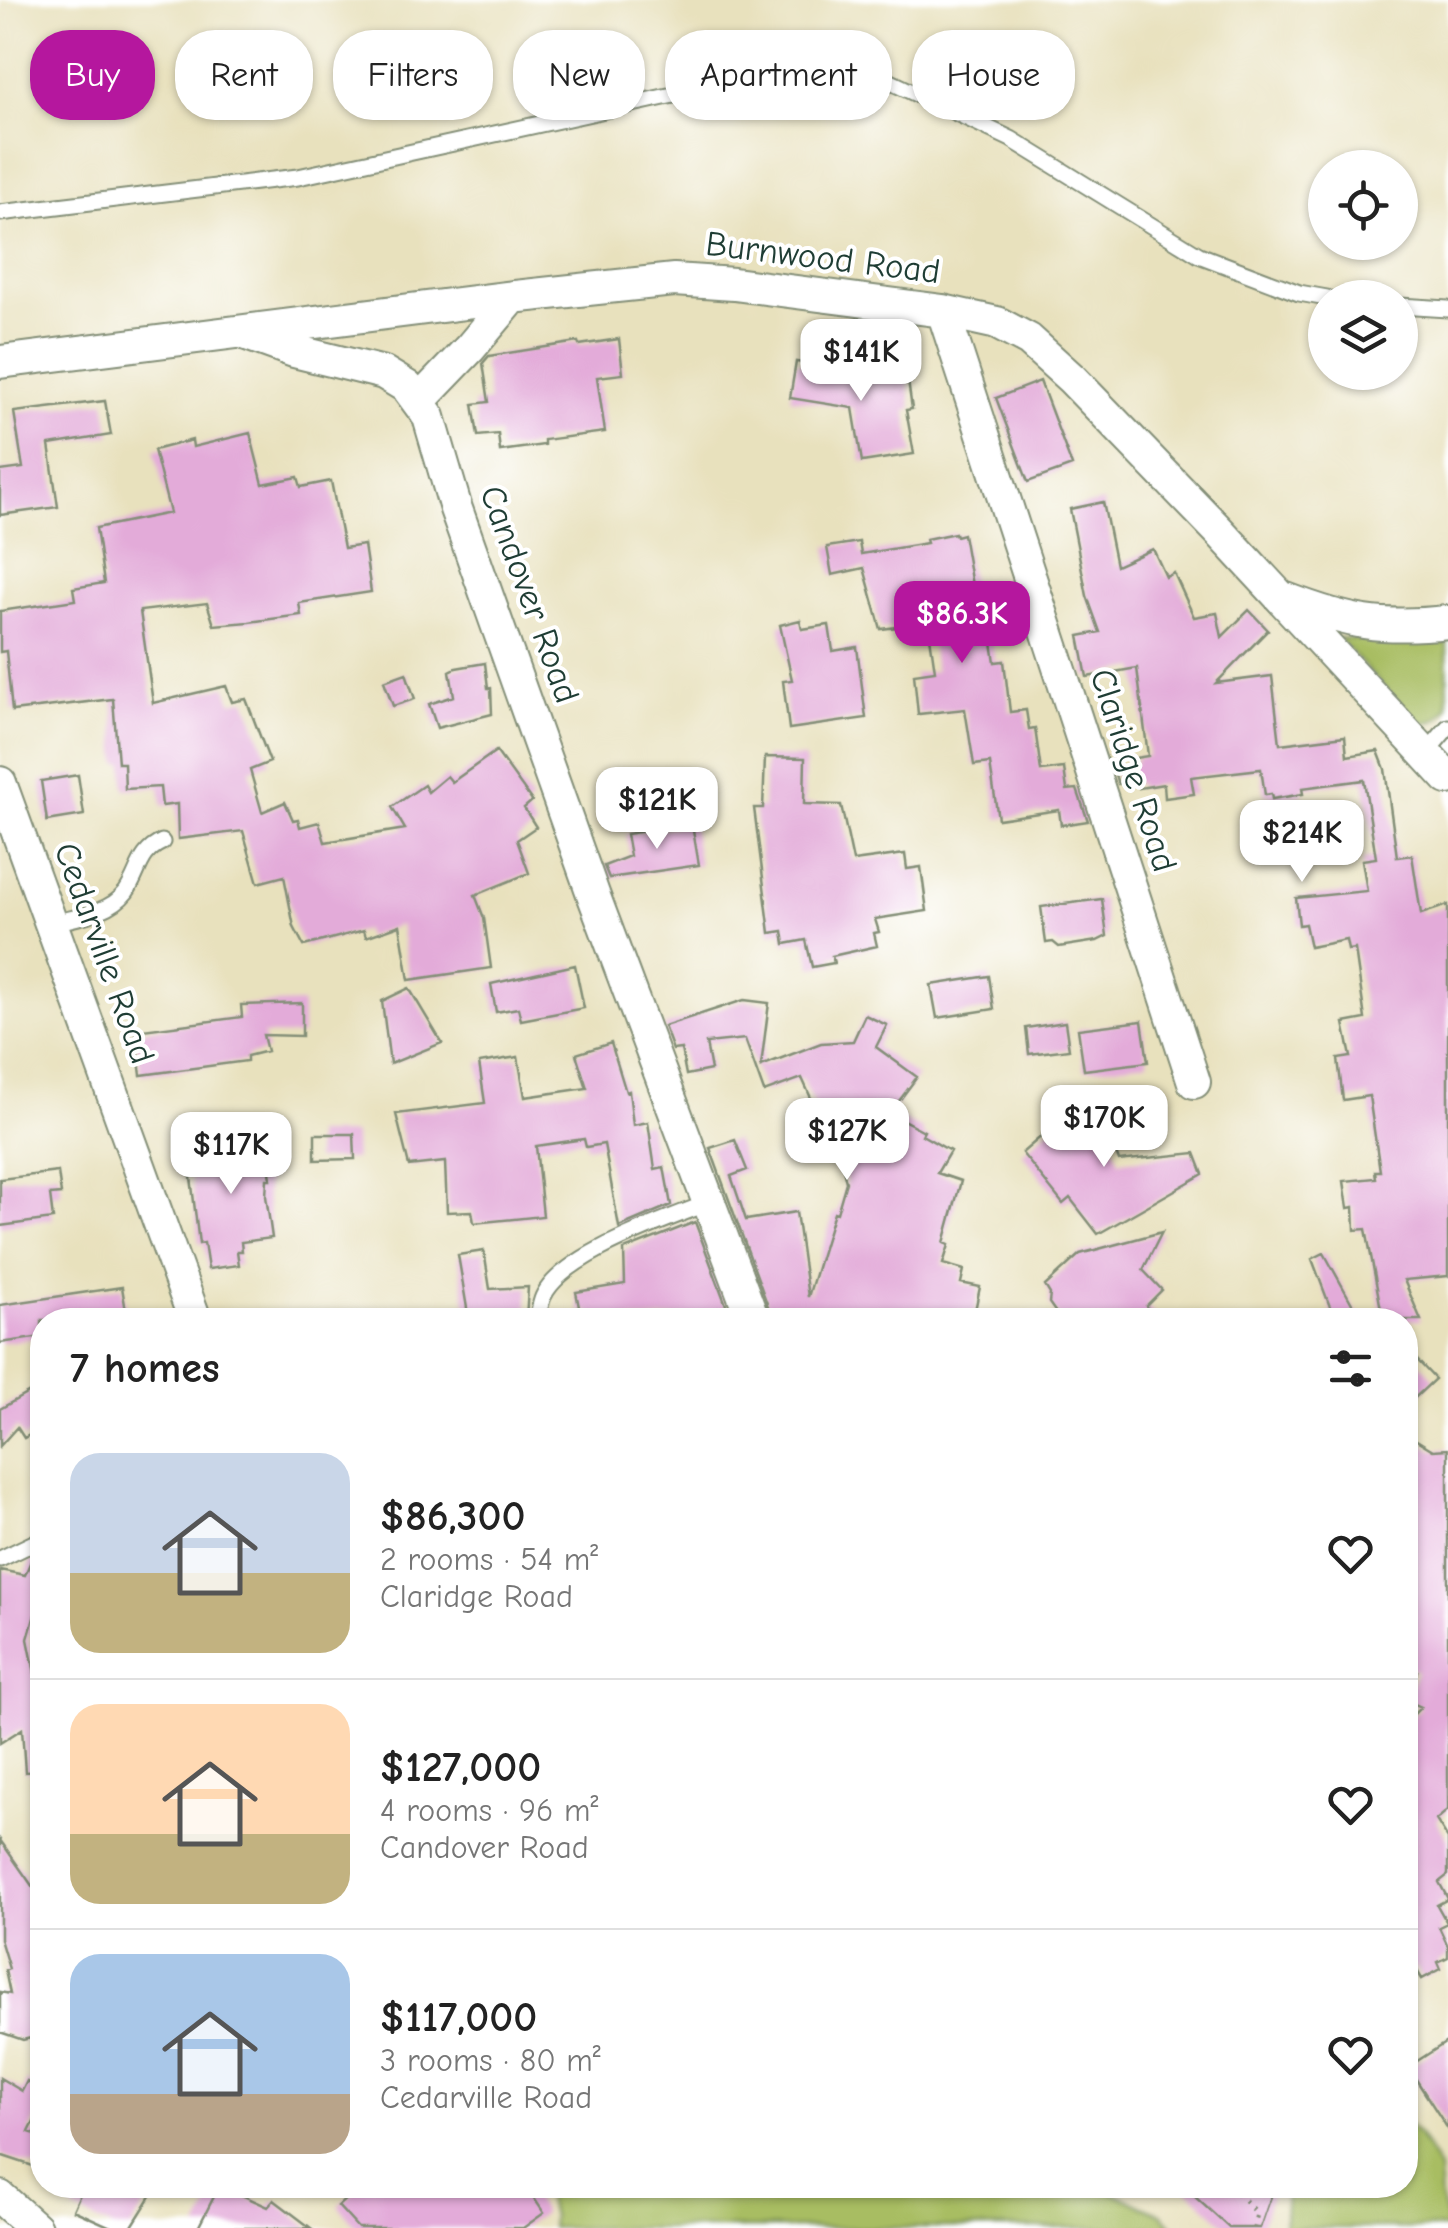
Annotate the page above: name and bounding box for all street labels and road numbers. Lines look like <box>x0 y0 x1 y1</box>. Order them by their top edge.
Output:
street label: Burnwood Road <box>703 223 943 292</box>
street label: Candover Road <box>471 480 588 708</box>
street label: Claridge Road <box>1081 664 1186 877</box>
street label: Cedarville Road <box>46 837 164 1069</box>

